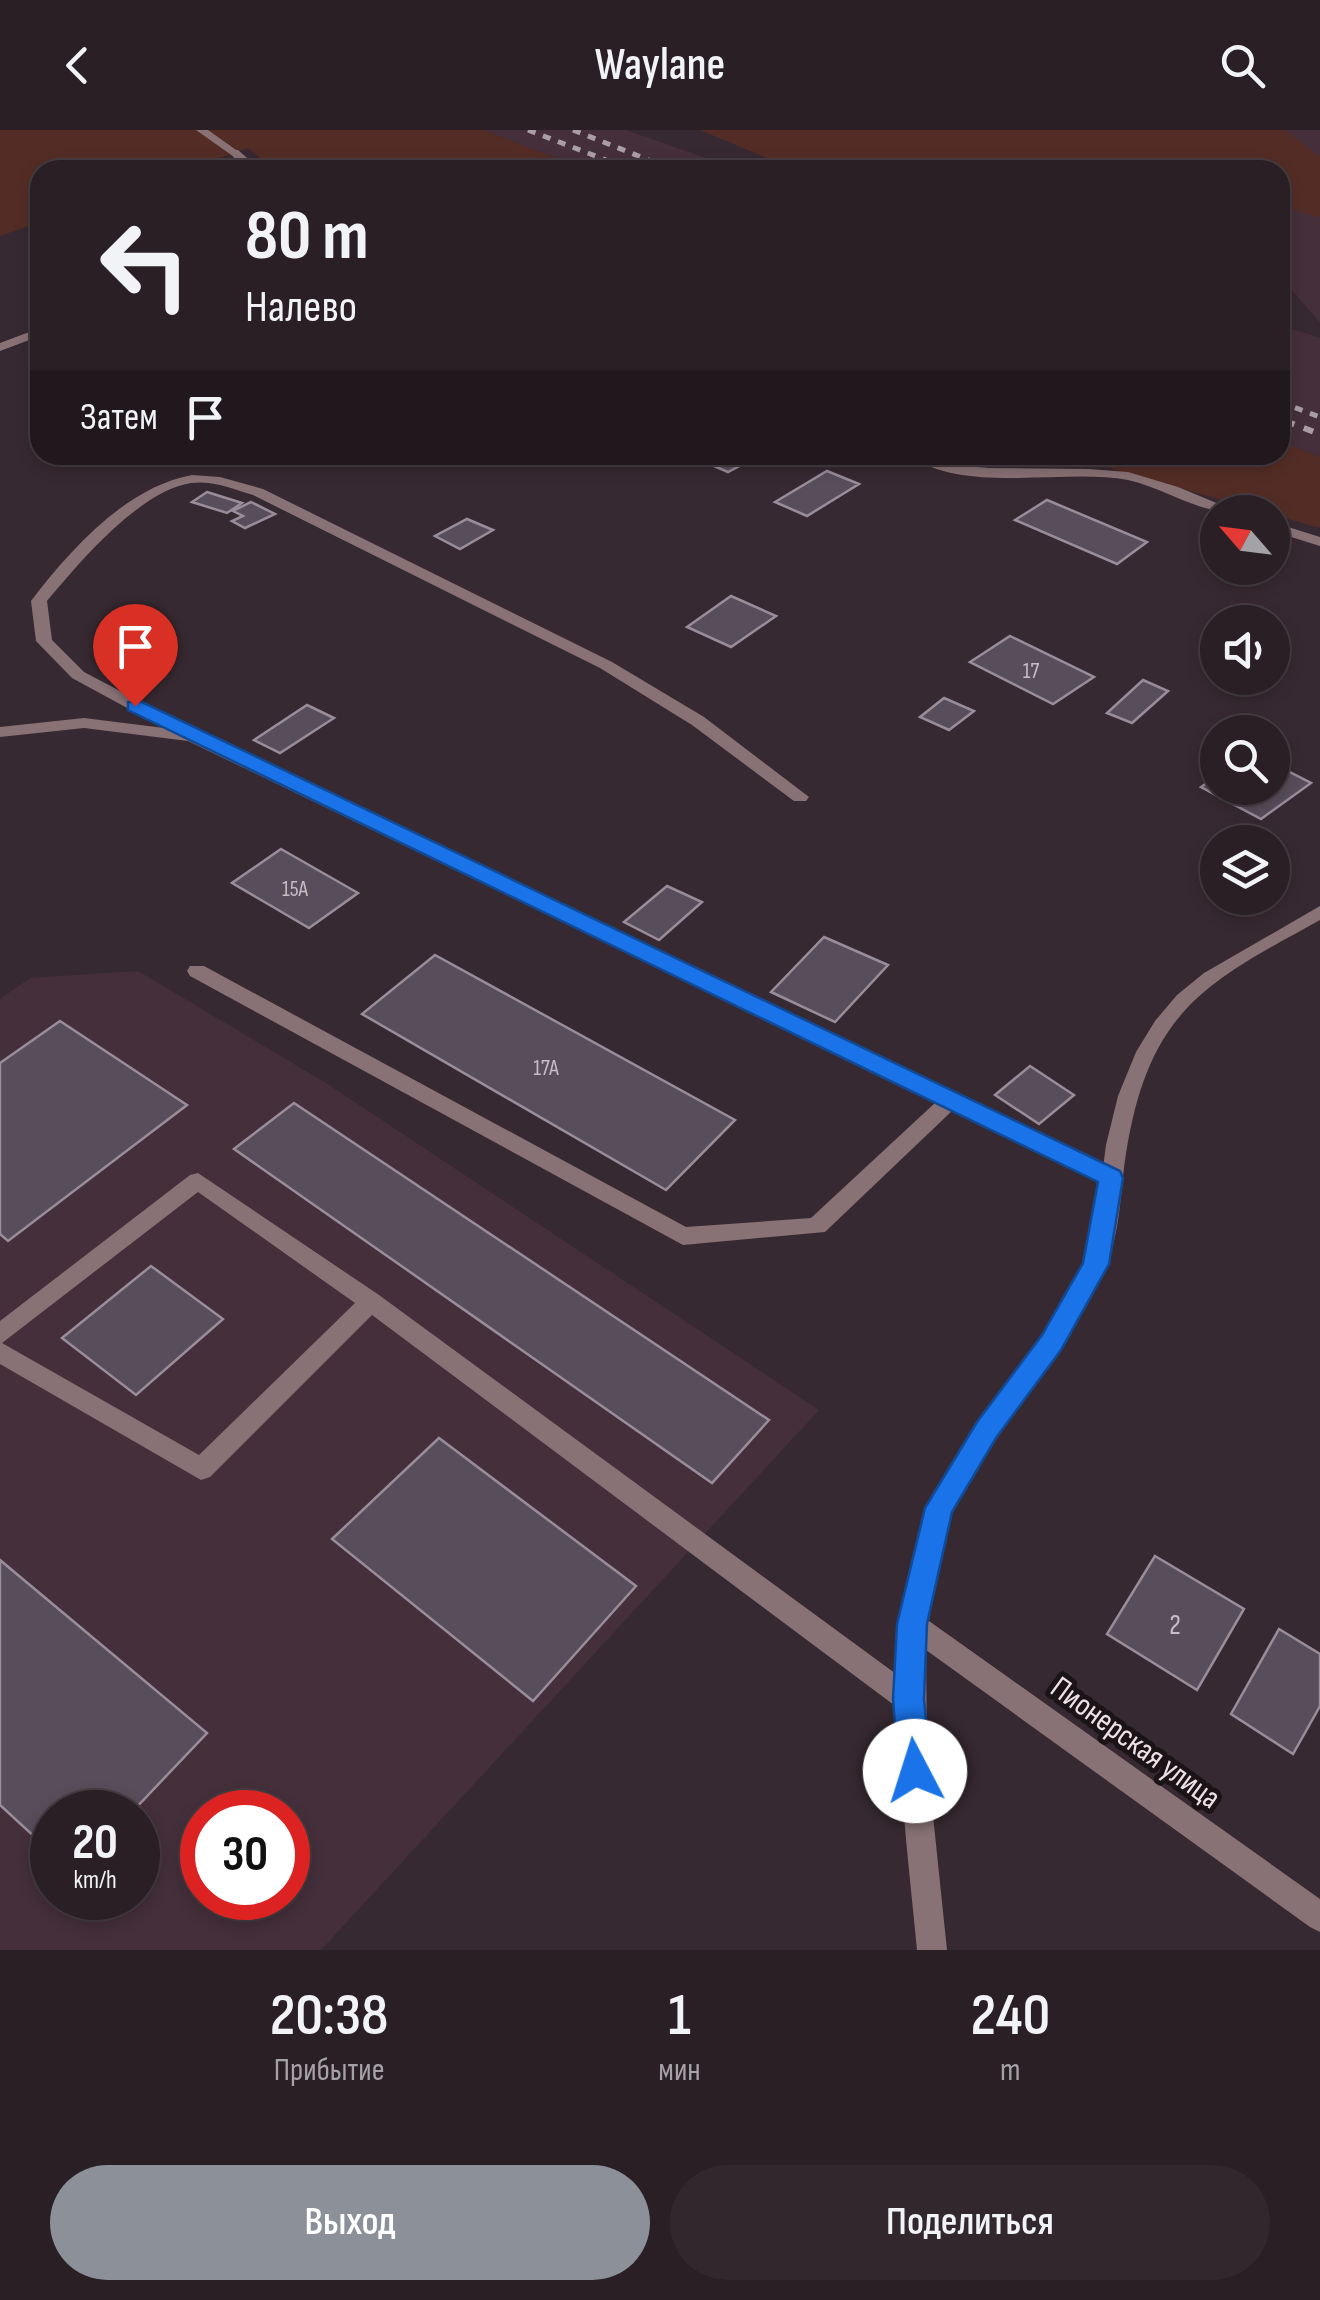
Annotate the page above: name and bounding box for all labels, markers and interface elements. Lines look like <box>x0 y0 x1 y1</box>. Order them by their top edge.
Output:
icon: back <box>50 38 105 93</box>
text: Waylane <box>595 38 725 93</box>
icon: search <box>1215 38 1270 93</box>
text: 80 m <box>245 195 369 279</box>
icon: left <box>80 200 210 330</box>
text: Налево <box>245 280 357 335</box>
icon: arrive <box>178 390 233 445</box>
text: Затем <box>80 395 158 440</box>
north arrow <box>1200 495 1290 585</box>
map controls <box>1200 495 1290 915</box>
pin <box>93 604 178 707</box>
button: sound <box>1200 605 1290 695</box>
icon: arrive <box>108 619 163 674</box>
house number: 17 <box>1023 658 1039 685</box>
button: search <box>1200 715 1290 805</box>
button: layers <box>1200 825 1290 915</box>
house number: 15А <box>282 876 309 903</box>
house number: 17А <box>533 1055 559 1082</box>
house number: 2 <box>1169 1609 1181 1642</box>
street label: Пионерская улица <box>1043 1669 1228 1818</box>
position arrow <box>863 1719 967 1823</box>
speed limit sign: 30 <box>180 1790 310 1920</box>
text: 20 <box>72 1813 118 1873</box>
text: km/h <box>73 1865 117 1896</box>
text: 20:38 <box>270 1980 389 2052</box>
text: 1 <box>668 1980 691 2052</box>
text: 240 <box>970 1980 1050 2052</box>
text: Прибытие <box>274 2051 385 2090</box>
text: мин <box>658 2051 701 2090</box>
text: m <box>1000 2051 1021 2090</box>
button: Выход <box>50 2165 650 2280</box>
button: Поделиться <box>670 2165 1270 2280</box>

